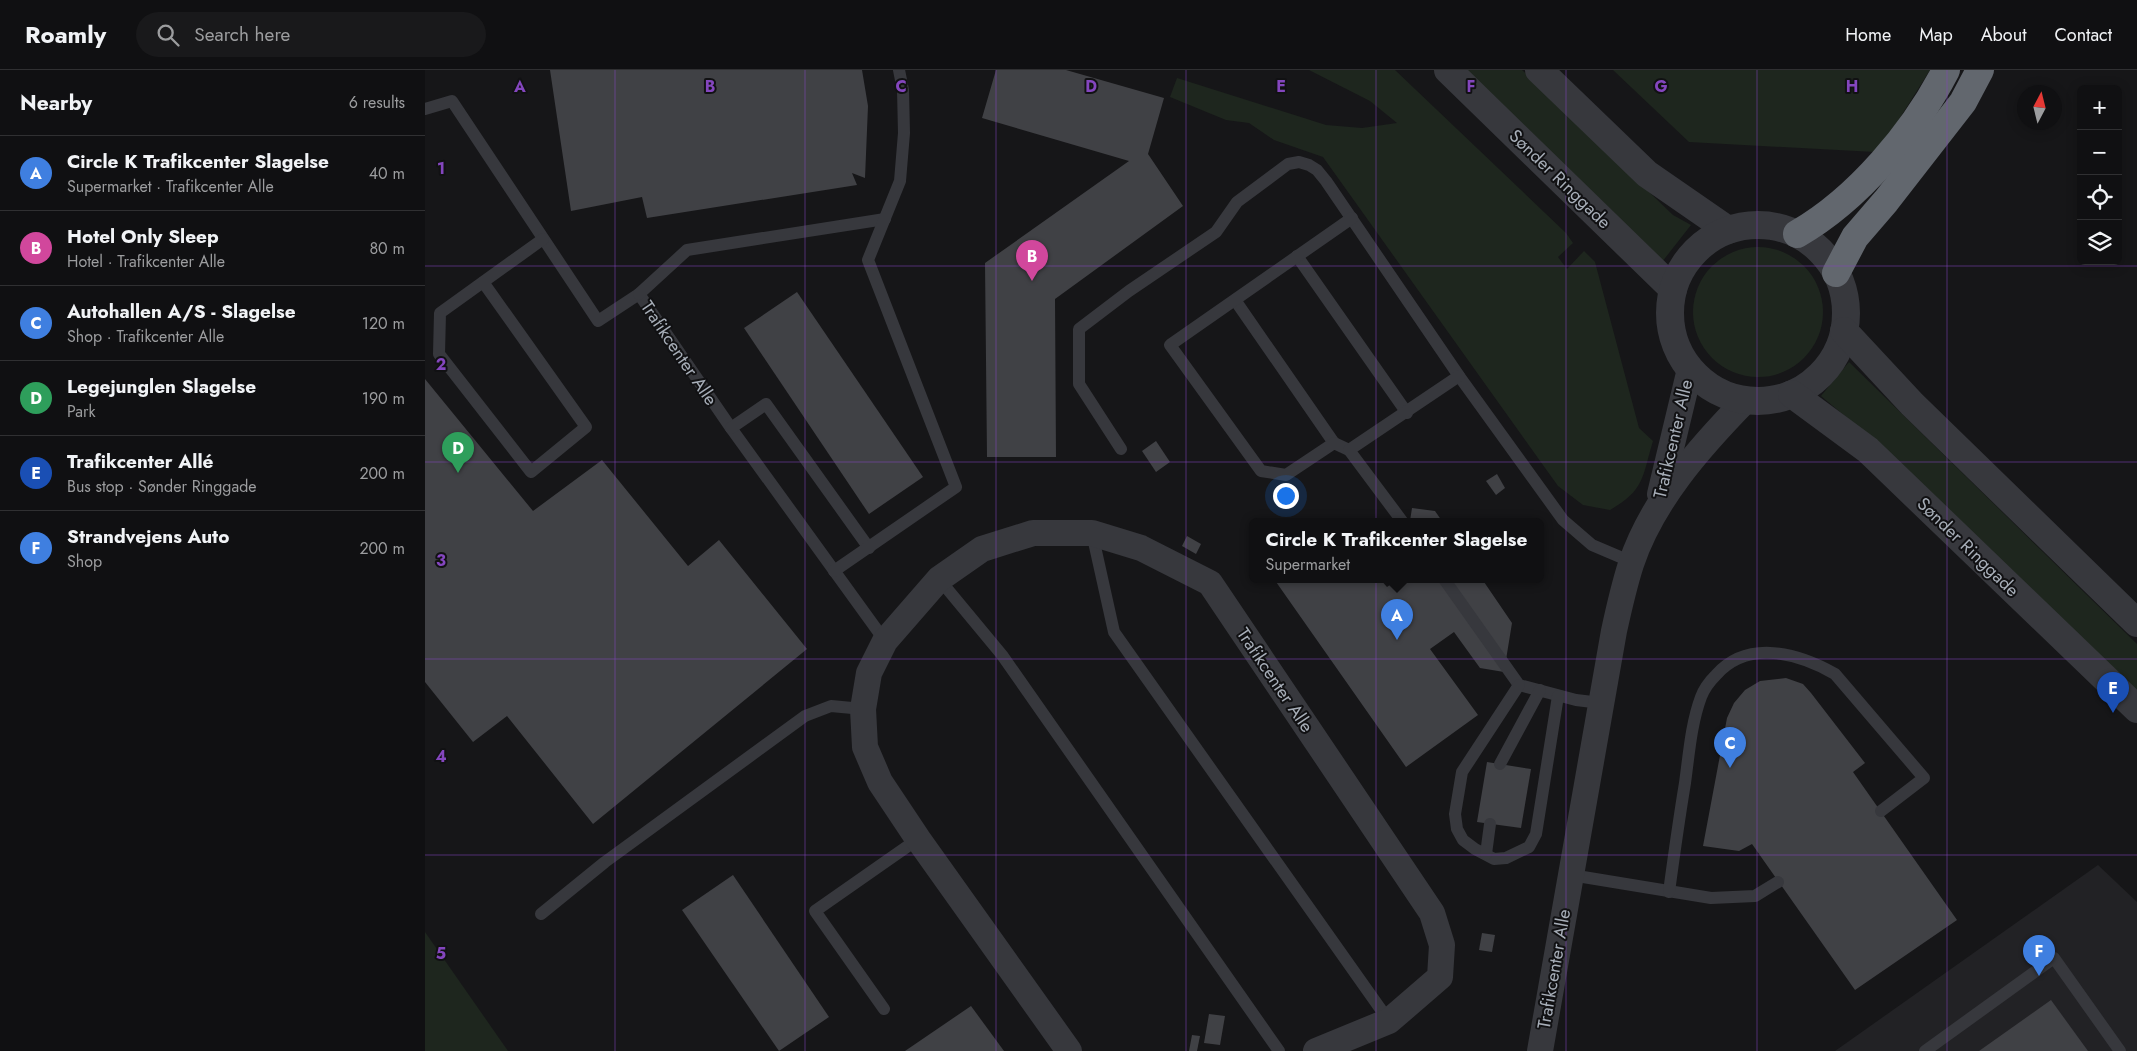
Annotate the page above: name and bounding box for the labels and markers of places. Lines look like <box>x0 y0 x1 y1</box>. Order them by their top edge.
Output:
pin: B <box>1016 240 1048 281</box>
pin: D <box>442 432 474 473</box>
pin: A <box>1381 599 1413 640</box>
pin: E <box>2097 672 2129 713</box>
pin: C <box>1714 727 1746 768</box>
pin: F <box>2023 935 2055 976</box>

